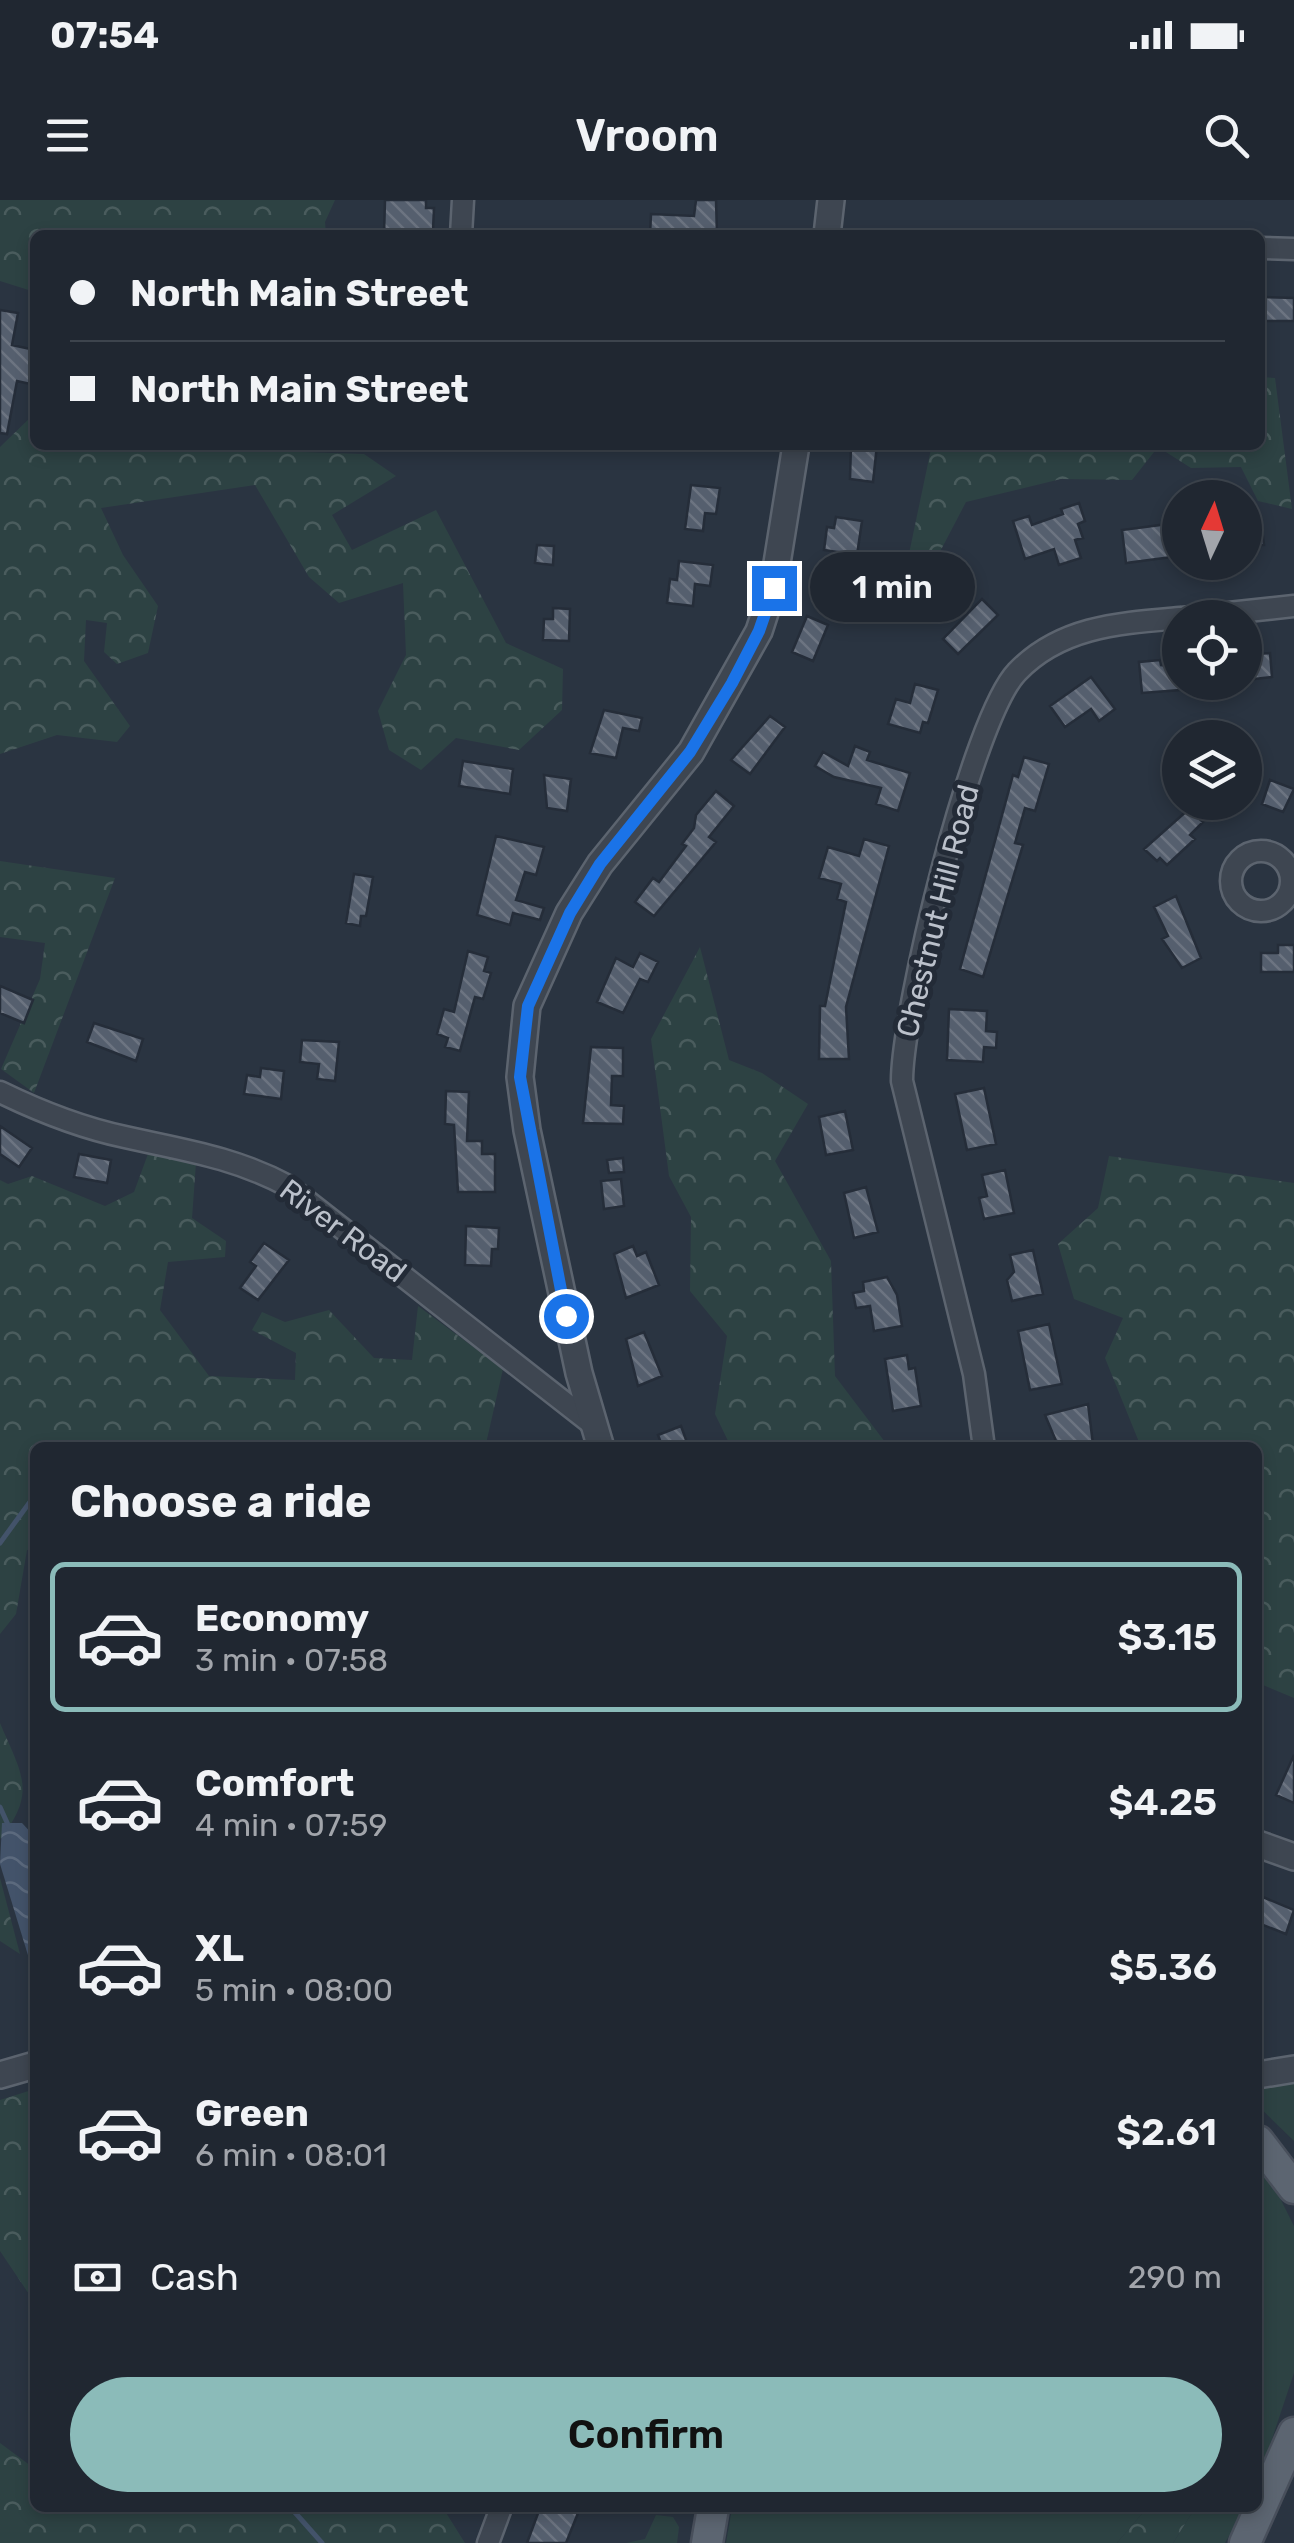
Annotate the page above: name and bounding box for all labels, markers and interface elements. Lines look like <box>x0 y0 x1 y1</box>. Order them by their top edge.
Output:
text: 07:54 <box>50 12 159 58</box>
icon: menu <box>40 108 95 163</box>
icon: search <box>1199 108 1254 163</box>
text: Vroom <box>575 109 719 162</box>
text: North Main Street <box>130 270 468 316</box>
text: North Main Street <box>130 366 468 412</box>
north arrow <box>1162 480 1262 580</box>
map controls <box>1162 480 1262 820</box>
callout: 1 min <box>809 553 974 623</box>
route end <box>752 566 797 611</box>
text: 1 min <box>852 568 933 606</box>
button: locate <box>1162 600 1262 700</box>
button: layers <box>1162 720 1262 820</box>
street label: Chestnut Hill Road <box>889 781 987 1041</box>
street label: River Road <box>273 1172 413 1290</box>
route start <box>544 1294 589 1339</box>
text: Choose a ride <box>70 1475 372 1528</box>
icon: car <box>75 1592 165 1682</box>
text: Economy <box>195 1595 369 1641</box>
text: $3.15 <box>1117 1614 1217 1660</box>
text: 3 min · 07:58 <box>195 1641 388 1679</box>
icon: car <box>75 1757 165 1847</box>
text: Comfort <box>195 1760 354 1806</box>
text: $4.25 <box>1109 1779 1217 1825</box>
text: 4 min · 07:59 <box>195 1806 387 1844</box>
icon: car <box>75 1922 165 2012</box>
text: XL <box>195 1925 244 1971</box>
text: $5.36 <box>1109 1944 1217 1990</box>
text: 5 min · 08:00 <box>195 1971 393 2009</box>
icon: car <box>75 2087 165 2177</box>
text: Green <box>195 2090 309 2136</box>
text: $2.61 <box>1116 2109 1217 2155</box>
text: 6 min · 08:01 <box>195 2136 387 2174</box>
icon: cash <box>70 2250 125 2305</box>
text: Cash <box>150 2254 239 2300</box>
text: 290 m <box>1128 2258 1222 2296</box>
button: Confirm <box>70 2377 1222 2492</box>

